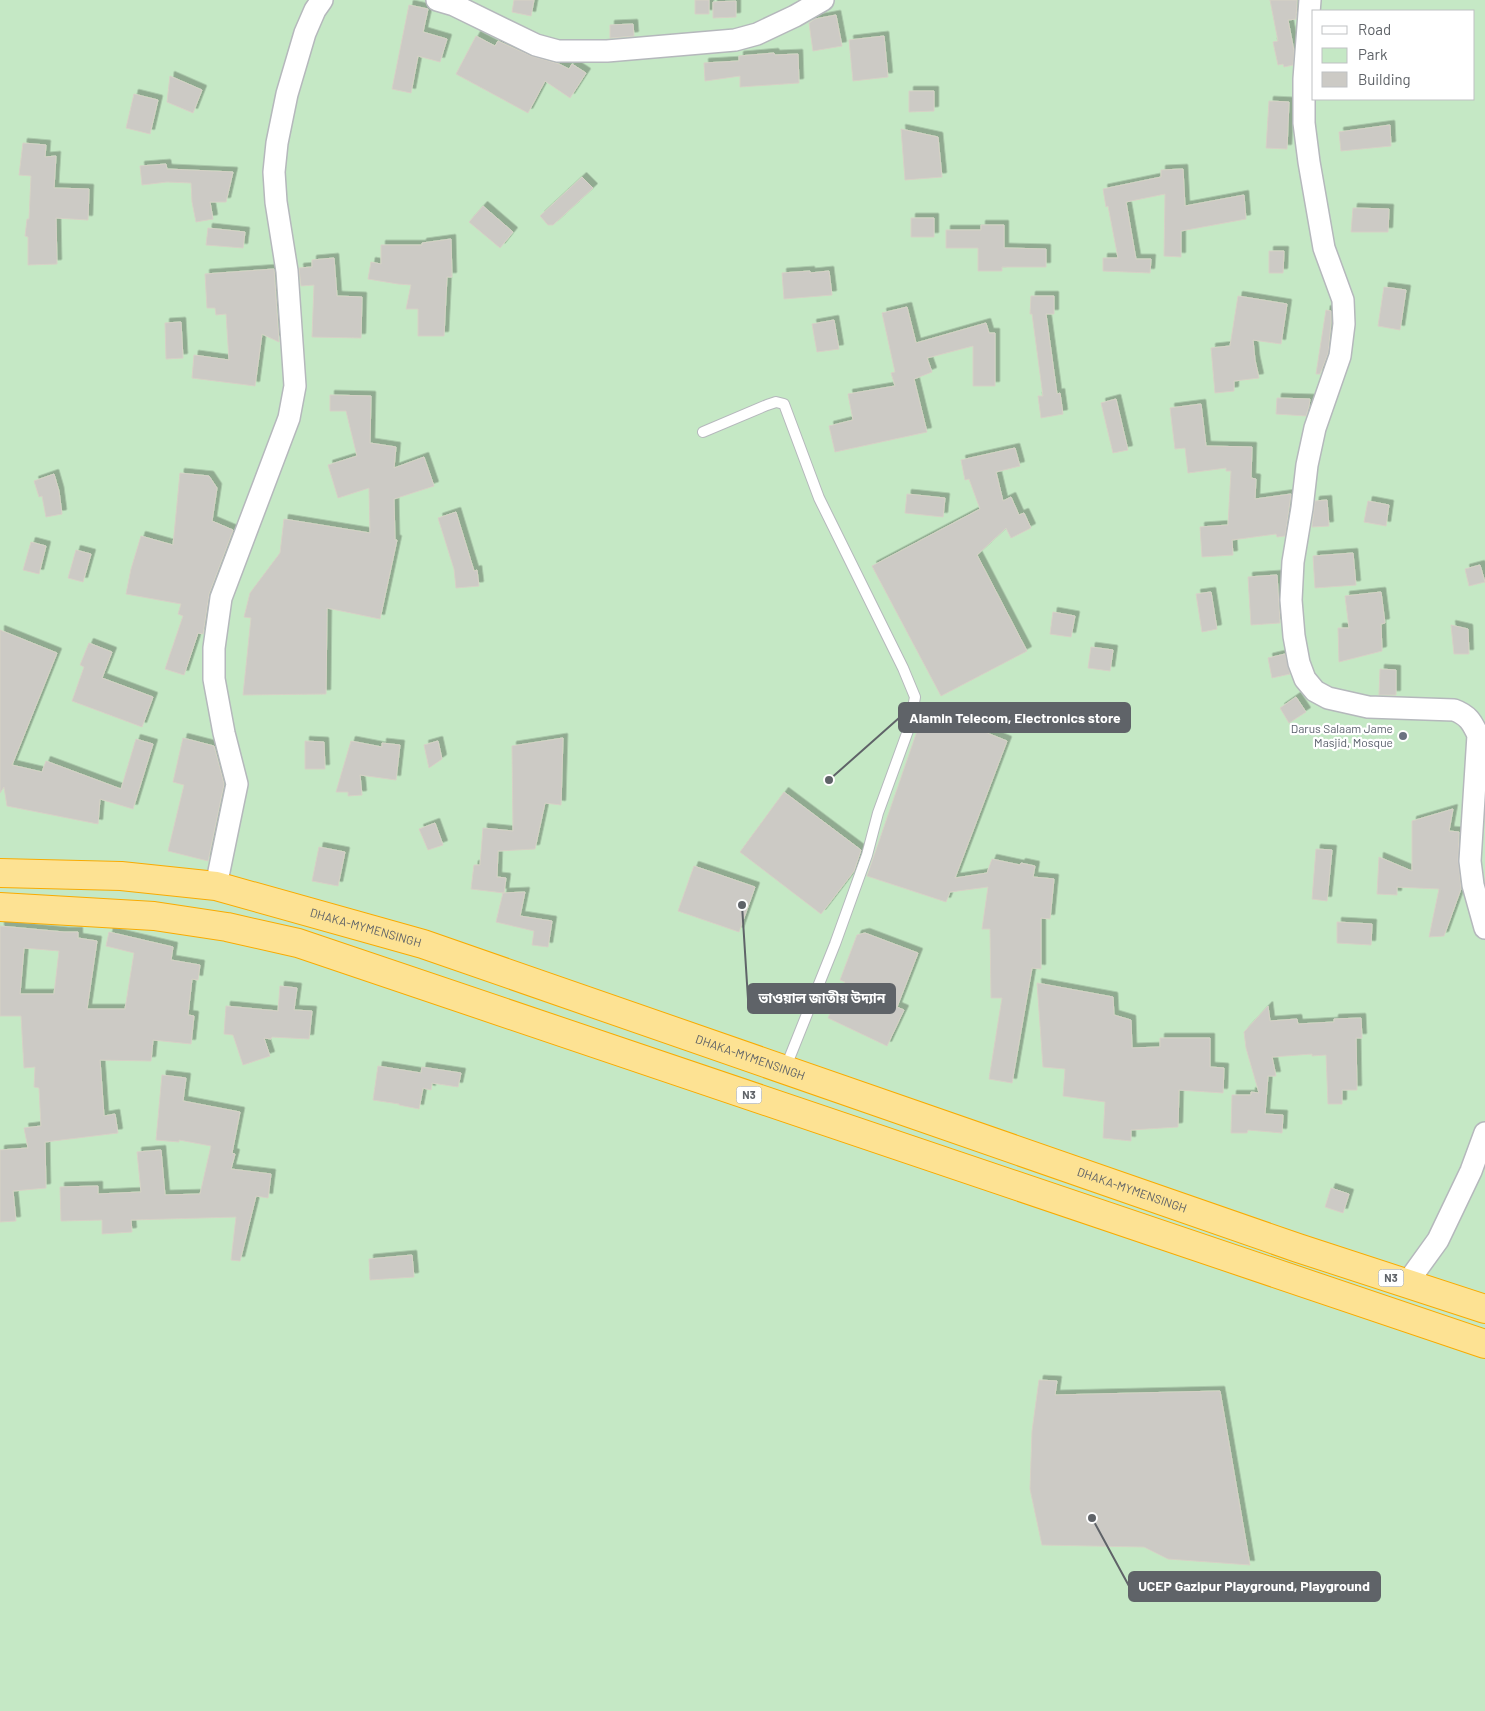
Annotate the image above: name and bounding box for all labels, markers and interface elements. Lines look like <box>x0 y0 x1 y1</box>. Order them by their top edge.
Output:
legend <box>1312 10 1475 100</box>
text: Road <box>1358 20 1391 38</box>
text: Park <box>1358 45 1388 63</box>
text: Building <box>1358 70 1411 88</box>
callout: Alamin Telecom, Electronics store <box>899 703 1130 732</box>
text: Alamin Telecom, Electronics store <box>909 709 1121 726</box>
place label: Darus Salaam Jame Masjid, Mosque <box>1291 721 1393 749</box>
marker: Darus Salaam Jame Masjid, Mosque <box>1397 730 1409 742</box>
street label: DHAKA-MYMENSINGH <box>309 905 423 949</box>
callout: ভাওয়াল জাতীয় উদ্যান <box>748 984 895 1013</box>
text: ভাওয়াল জাতীয় উদ্যান <box>757 989 886 1006</box>
street label: DHAKA-MYMENSINGH <box>694 1031 807 1082</box>
road number: N3 <box>736 1086 762 1104</box>
street label: DHAKA-MYMENSINGH <box>1076 1164 1189 1215</box>
road number: N3 <box>1378 1270 1404 1286</box>
callout: UCEP Gazipur Playground, Playground <box>1129 1572 1380 1601</box>
text: UCEP Gazipur Playground, Playground <box>1138 1577 1370 1594</box>

